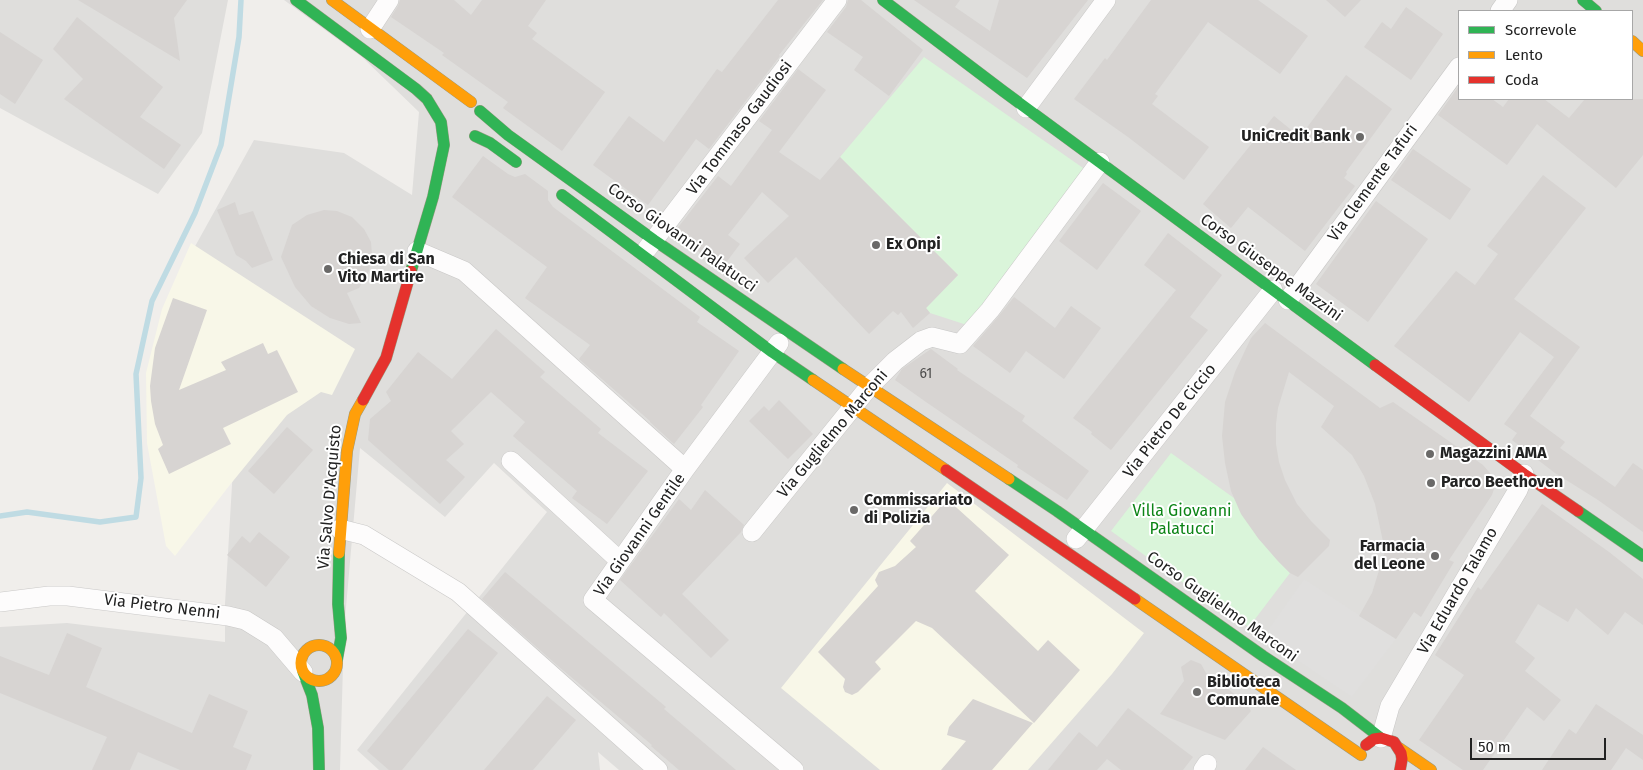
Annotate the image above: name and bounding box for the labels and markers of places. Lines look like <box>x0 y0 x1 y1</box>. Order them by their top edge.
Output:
place label: UniCredit Bank <box>1241 127 1350 147</box>
marker: UniCredit Bank <box>1354 131 1366 143</box>
place label: Ex Onpi <box>886 235 941 255</box>
marker: Ex Onpi <box>870 239 882 251</box>
place label: Chiesa di San Vito Martire <box>338 250 435 288</box>
marker: Chiesa di San Vito Martire <box>322 263 334 275</box>
place label: Magazzini AMA <box>1440 444 1547 464</box>
marker: Magazzini AMA <box>1424 448 1436 460</box>
place label: Parco Beethoven <box>1441 473 1563 493</box>
marker: Parco Beethoven <box>1425 477 1437 489</box>
place label: Commissariato di Polizia <box>864 491 973 529</box>
marker: Commissariato di Polizia <box>848 504 860 516</box>
place label: Farmacia del Leone <box>1354 537 1425 575</box>
marker: Farmacia del Leone <box>1429 550 1441 562</box>
place label: Biblioteca Comunale <box>1207 673 1281 711</box>
marker: Biblioteca Comunale <box>1191 686 1203 698</box>

